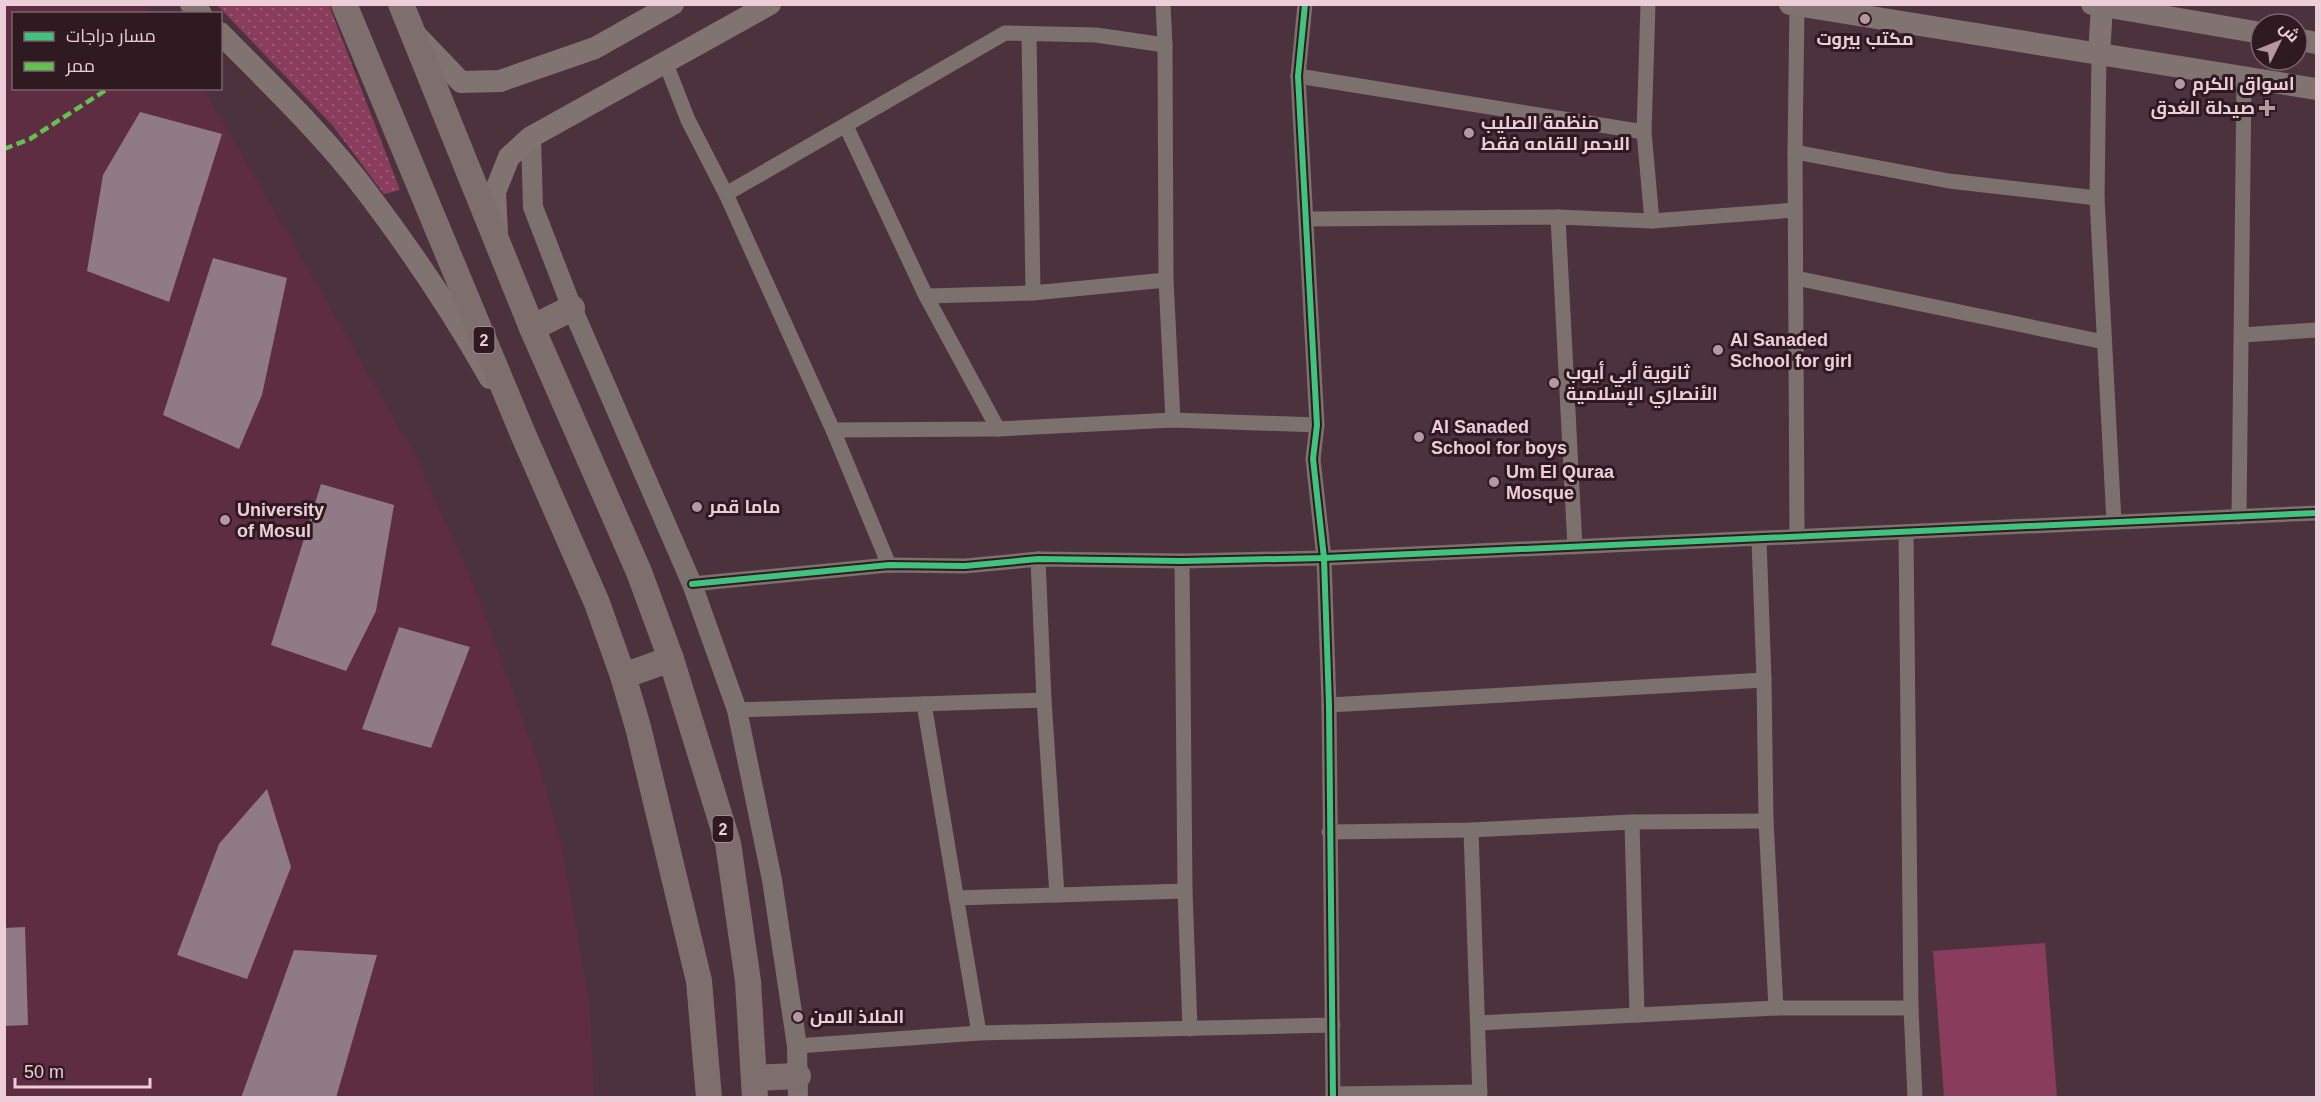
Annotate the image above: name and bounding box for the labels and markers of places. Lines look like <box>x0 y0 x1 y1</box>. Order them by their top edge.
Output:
marker: مكتب بيروت <box>1858 12 1872 26</box>
place label: مكتب بيروت <box>1816 29 1914 50</box>
place label: اسواق الكرم <box>2192 74 2295 96</box>
marker: اسواق الكرم <box>2173 77 2187 91</box>
place label: صيدلة الغدق <box>2151 98 2255 119</box>
marker: صيدلة الغدق <box>2260 101 2274 115</box>
place label: منظمة الصليب الاحمر للقامه فقط <box>1481 113 1630 155</box>
marker: منظمة الصليب الاحمر للقامه فقط <box>1462 126 1476 140</box>
place label: Al Sanaded School for girl <box>1730 330 1852 371</box>
marker: Al Sanaded School for girl <box>1711 343 1725 357</box>
place label: ثانوية أبي أيوب الأنصاري الإسلامية <box>1566 360 1718 408</box>
marker: ثانوية أبي أيوب الأنصاري الإسلامية <box>1547 376 1561 390</box>
place label: Al Sanaded School for boys <box>1431 417 1567 458</box>
marker: Al Sanaded School for boys <box>1412 430 1426 444</box>
place label: Um El Quraa Mosque <box>1506 462 1615 503</box>
marker: Um El Quraa Mosque <box>1487 475 1501 489</box>
place label: ماما قمر <box>708 497 780 518</box>
place label: University of Mosul <box>237 500 324 541</box>
marker: ماما قمر <box>690 500 704 514</box>
marker: University of Mosul <box>218 513 232 527</box>
place label: الملاذ الامن <box>810 1007 904 1028</box>
marker: الملاذ الامن <box>791 1010 805 1024</box>

